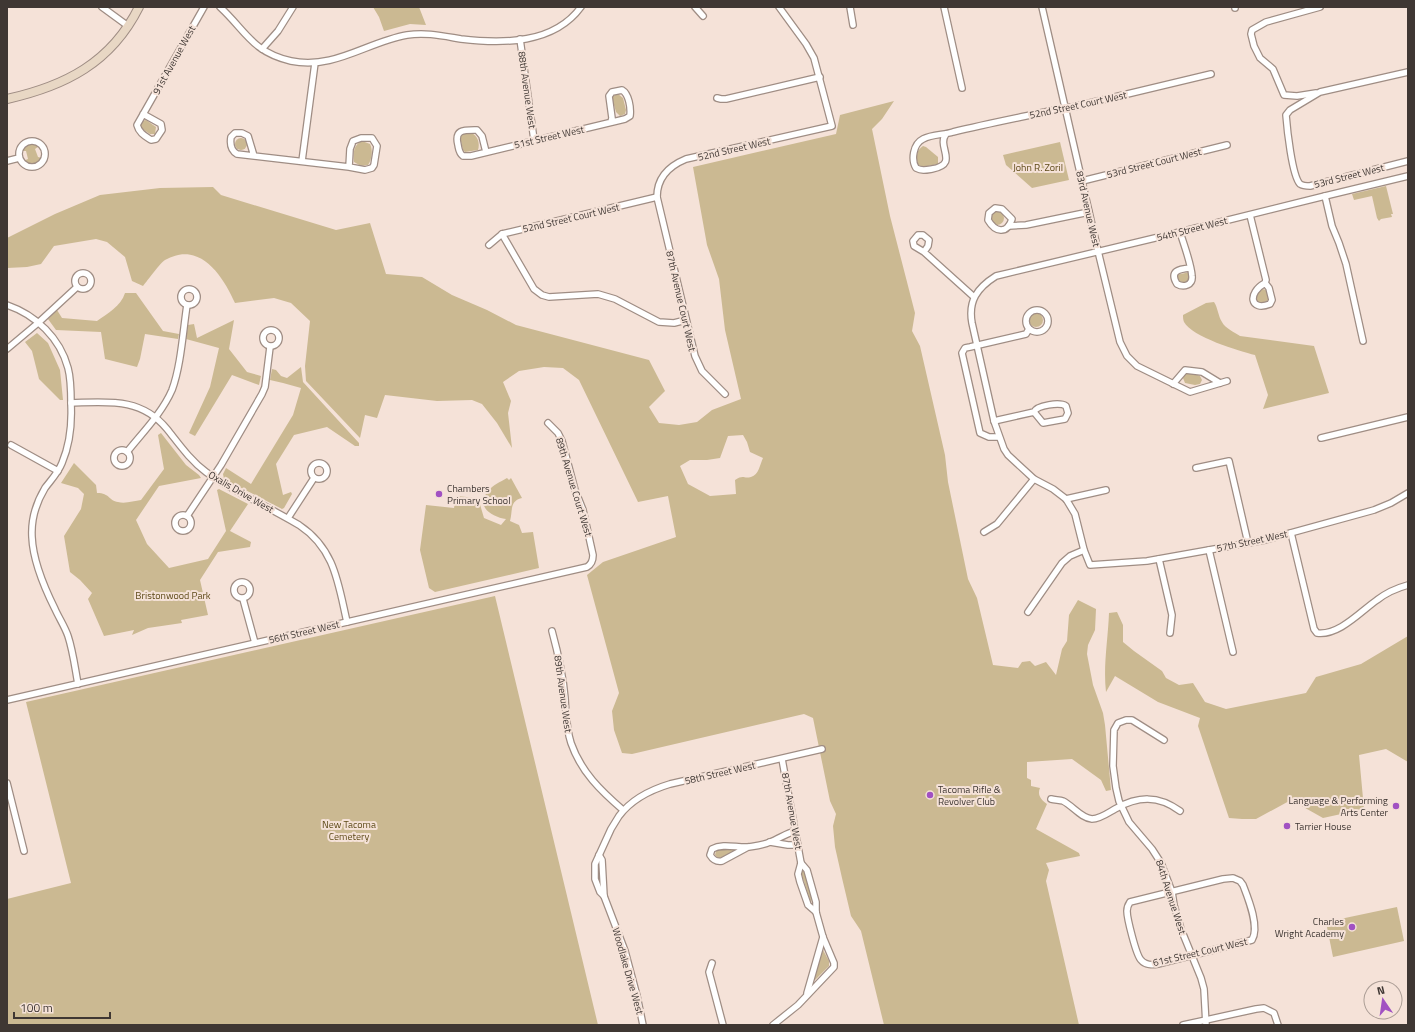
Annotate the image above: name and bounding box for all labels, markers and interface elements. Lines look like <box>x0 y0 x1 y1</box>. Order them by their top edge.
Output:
street label: 91st Avenue West <box>149 22 199 97</box>
street label: 88th Avenue West <box>514 51 540 130</box>
street label: 52nd Street Court West <box>1028 87 1128 123</box>
street label: 51st Street West <box>513 122 586 152</box>
street label: 52nd Street West <box>696 133 772 165</box>
street label: 53rd Street Court West <box>1105 144 1203 182</box>
park label: John R. Zoril <box>1013 160 1063 175</box>
street label: 53rd Street West <box>1312 160 1386 192</box>
street label: 83rd Avenue West <box>1072 170 1104 249</box>
street label: 52nd Street Court West <box>521 199 621 236</box>
street label: 54th Street West <box>1155 213 1229 245</box>
street label: 87th Avenue Court West <box>662 249 700 353</box>
street label: 89th Avenue Court West <box>552 436 596 539</box>
street label: Oxalis Drive West <box>205 467 277 517</box>
place label: Chambers Primary School <box>447 481 510 508</box>
marker: Chambers Primary School <box>434 489 444 499</box>
street label: 57th Street West <box>1215 526 1289 556</box>
park label: Bristonwood Park <box>135 588 211 603</box>
street label: 56th Street West <box>267 616 341 647</box>
street label: 89th Avenue West <box>550 655 576 734</box>
street label: 58th Street West <box>683 757 757 788</box>
street label: 87th Avenue West <box>778 771 806 851</box>
place label: Tacoma Rifle & Revolver Club <box>938 782 1001 809</box>
marker: Tacoma Rifle & Revolver Club <box>925 790 935 800</box>
place label: Language & Performing Arts Center <box>1288 793 1389 820</box>
marker: Language & Performing Arts Center <box>1391 801 1401 811</box>
park label: New Tacoma Cemetery <box>322 817 376 844</box>
place label: Tarrier House <box>1295 819 1351 834</box>
marker: Tarrier House <box>1282 821 1292 831</box>
street label: 84th Avenue West <box>1152 858 1190 937</box>
place label: Charles Wright Academy <box>1275 914 1344 941</box>
marker: Charles Wright Academy <box>1347 922 1357 932</box>
street label: Woodlake Drive West <box>608 926 648 1017</box>
street label: 61st Street Court West <box>1151 934 1249 970</box>
north arrow <box>1363 980 1403 1020</box>
text: N <box>1375 982 1386 999</box>
scale bar <box>14 994 110 1020</box>
text: 100 m <box>20 998 53 1017</box>

